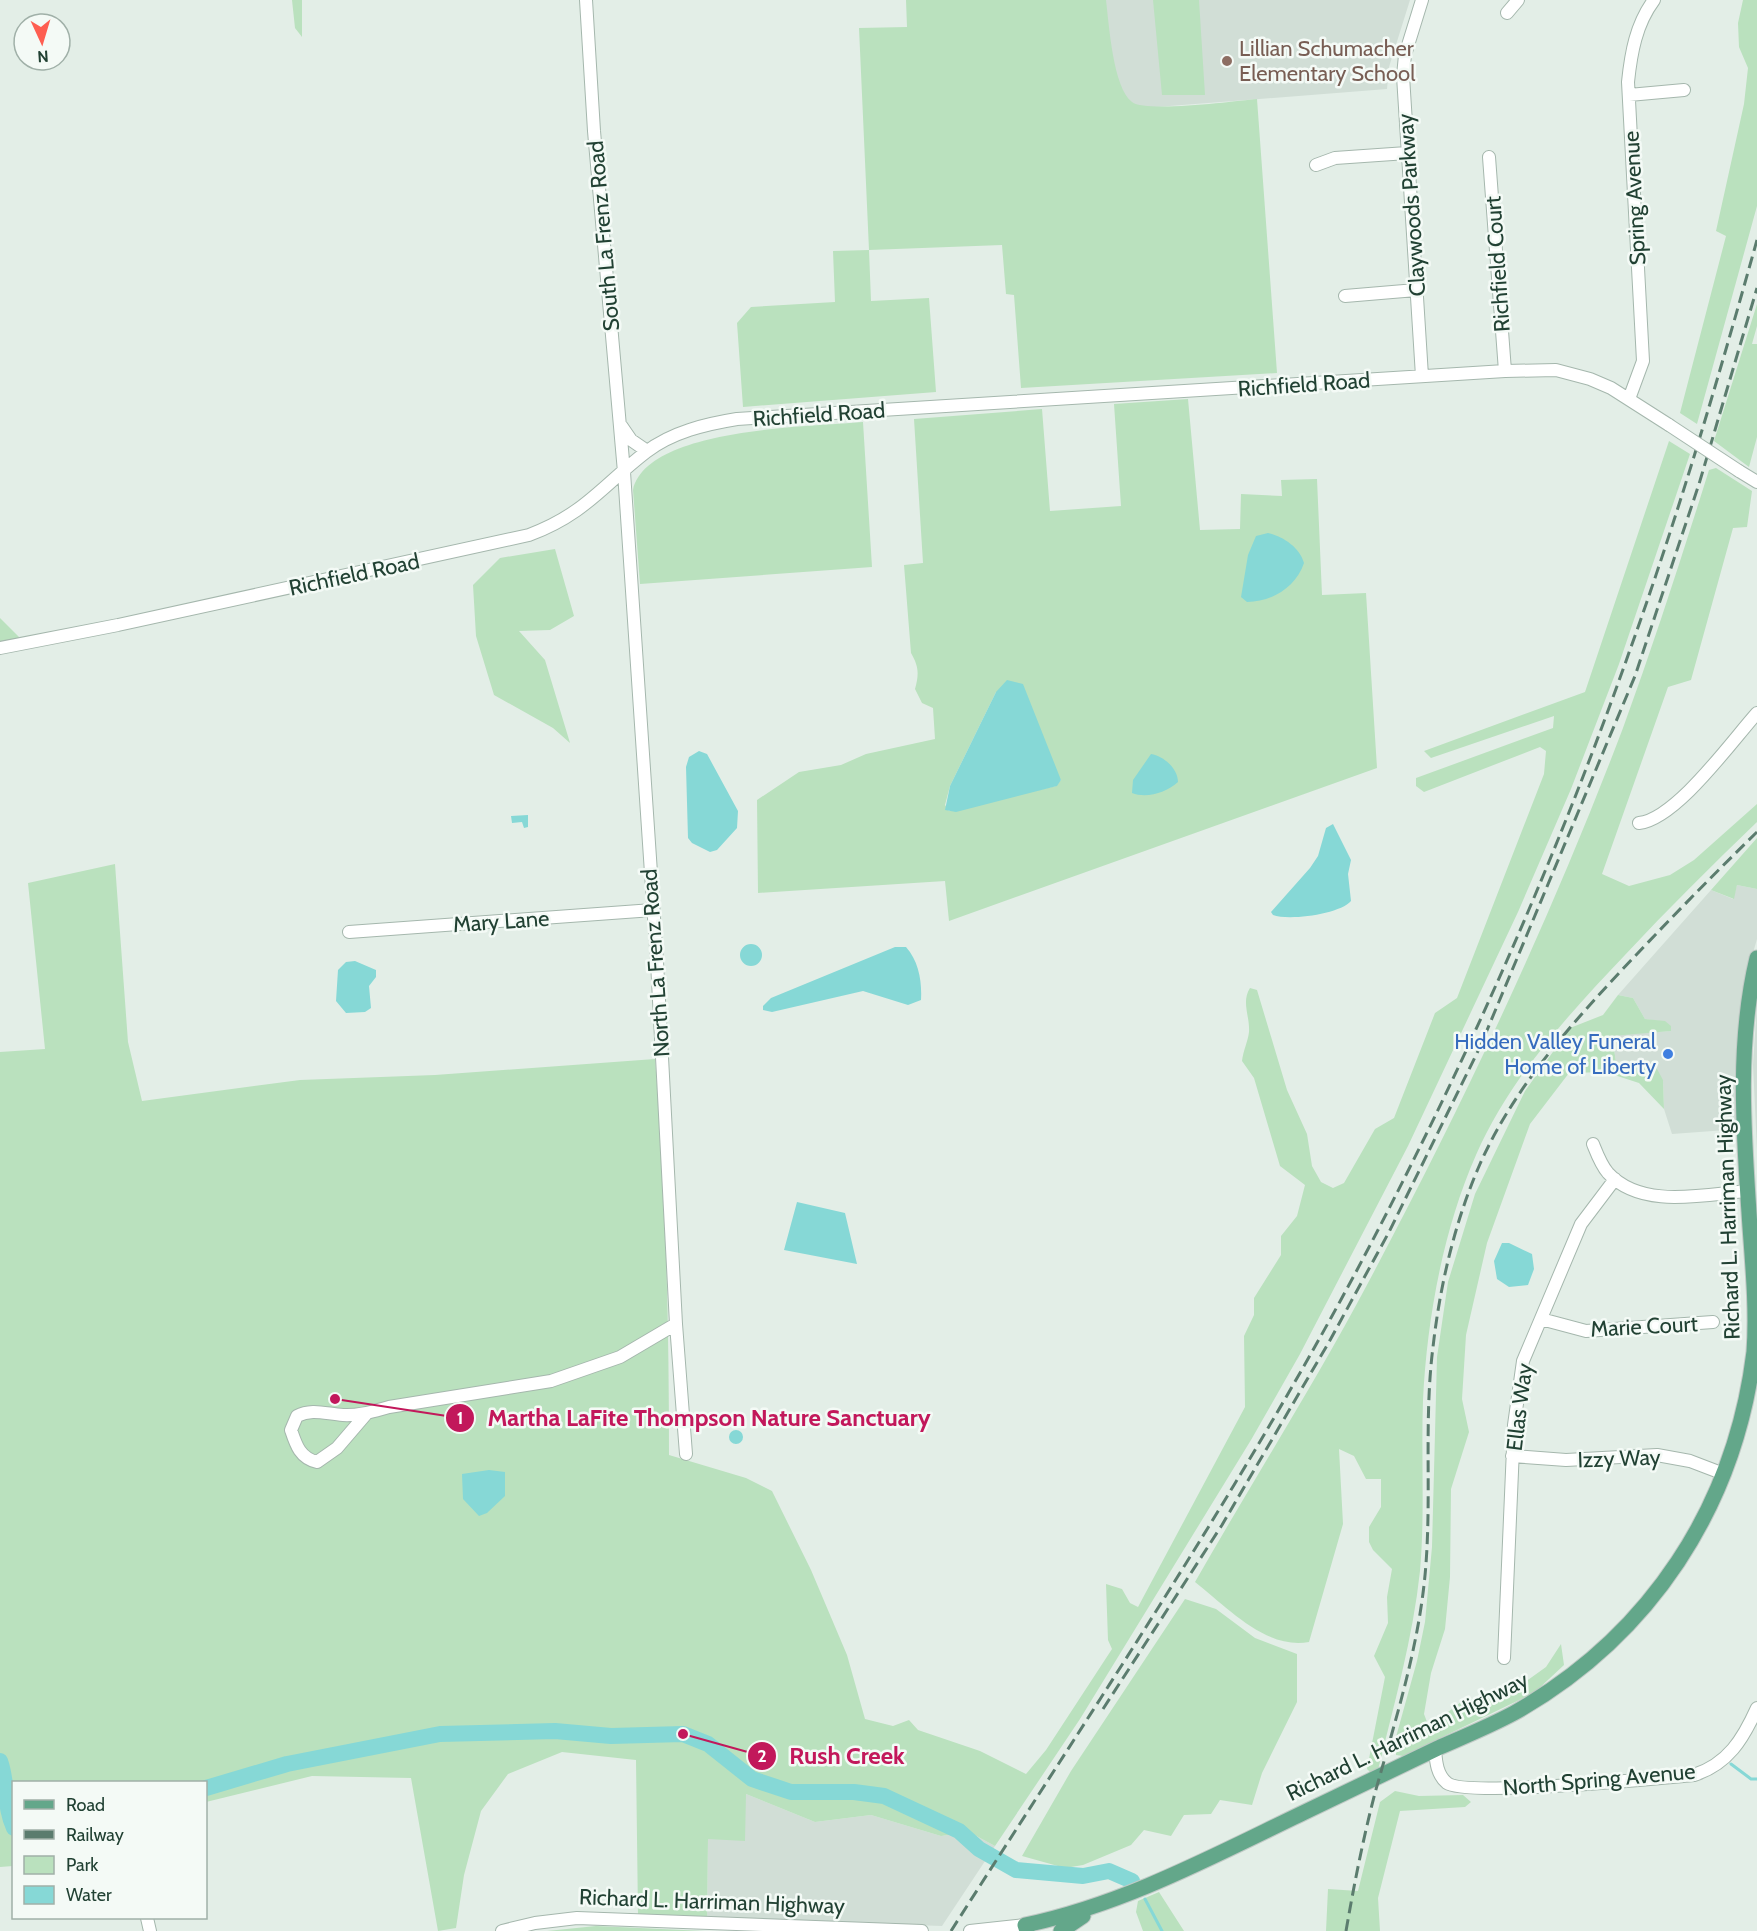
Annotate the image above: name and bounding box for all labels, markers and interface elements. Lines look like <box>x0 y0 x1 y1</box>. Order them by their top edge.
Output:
north arrow <box>12 12 72 72</box>
place label: Lillian Schumacher Elementary School <box>1239 35 1416 87</box>
text: N <box>37 47 49 66</box>
marker: Lillian Schumacher Elementary School <box>1220 54 1234 68</box>
street label: Claywoods Parkway <box>1392 113 1431 297</box>
street label: Spring Avenue <box>1617 130 1652 266</box>
street label: South La Frenz Road <box>582 140 625 332</box>
street label: Richfield Court <box>1479 194 1516 333</box>
street label: Richfield Road <box>1237 366 1371 403</box>
street label: Richfield Road <box>752 396 886 433</box>
street label: Richfield Road <box>286 547 422 601</box>
street label: North La Frenz Road <box>635 868 676 1058</box>
street label: Mary Lane <box>452 905 550 938</box>
place label: Hidden Valley Funeral Home of Liberty <box>1454 1028 1657 1080</box>
marker: Hidden Valley Funeral Home of Liberty <box>1661 1047 1675 1061</box>
street label: Richard L. Harriman Highway <box>1709 1074 1746 1340</box>
street label: Marie Court <box>1590 1310 1699 1343</box>
street label: Ellas Way <box>1501 1362 1538 1453</box>
callout: Martha LaFite Thompson Nature Sanctuary <box>445 1397 943 1439</box>
text: Martha LaFite Thompson Nature Sanctuary <box>487 1403 931 1432</box>
text: 1 <box>457 1407 463 1429</box>
street label: Izzy Way <box>1577 1444 1661 1473</box>
street label: Richard L. Harriman Highway <box>1282 1666 1533 1807</box>
callout: Rush Creek <box>747 1735 916 1777</box>
text: Rush Creek <box>789 1741 905 1770</box>
text: 2 <box>757 1745 767 1767</box>
street label: North Spring Avenue <box>1502 1758 1696 1801</box>
legend <box>12 1781 207 1919</box>
text: Road <box>66 1794 105 1816</box>
text: Railway <box>66 1824 124 1846</box>
text: Park <box>66 1854 99 1876</box>
street label: Richard L. Harriman Highway <box>579 1883 845 1920</box>
text: Water <box>66 1884 112 1906</box>

